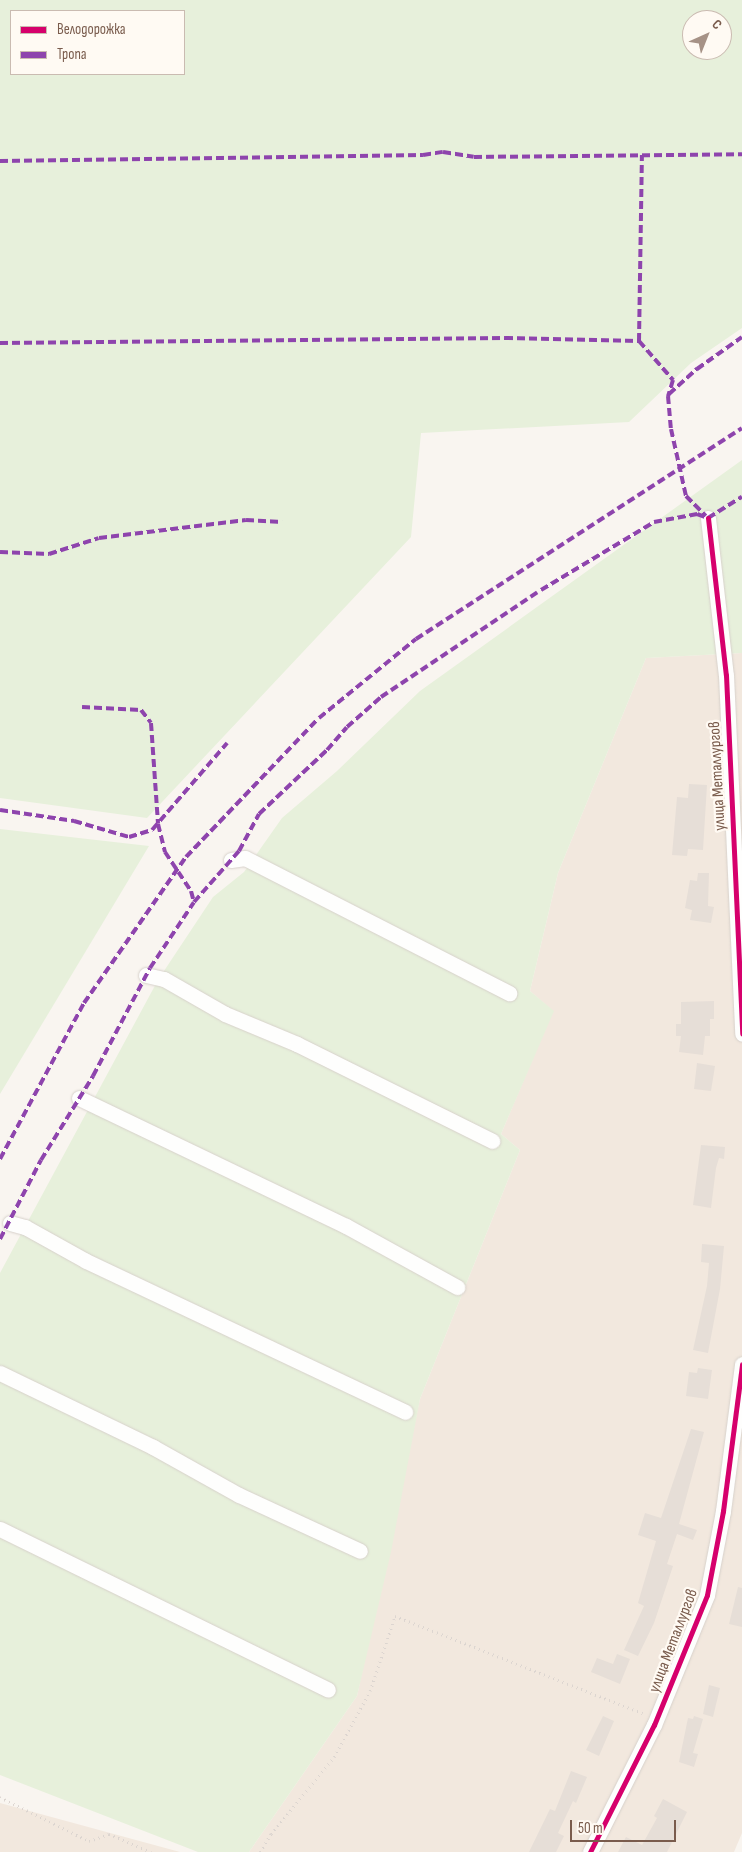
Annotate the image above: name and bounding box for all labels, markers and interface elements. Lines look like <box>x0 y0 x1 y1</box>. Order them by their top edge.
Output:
legend <box>10 10 185 75</box>
north arrow <box>682 10 732 60</box>
text: С <box>709 16 726 33</box>
text: Велодорожка <box>57 20 126 39</box>
text: Тропа <box>57 45 87 64</box>
street label: улица Металлургов <box>706 721 730 831</box>
street label: улица Металлургов <box>645 1586 703 1696</box>
scale bar <box>572 1810 678 1842</box>
text: 50 m <box>578 1819 603 1838</box>

